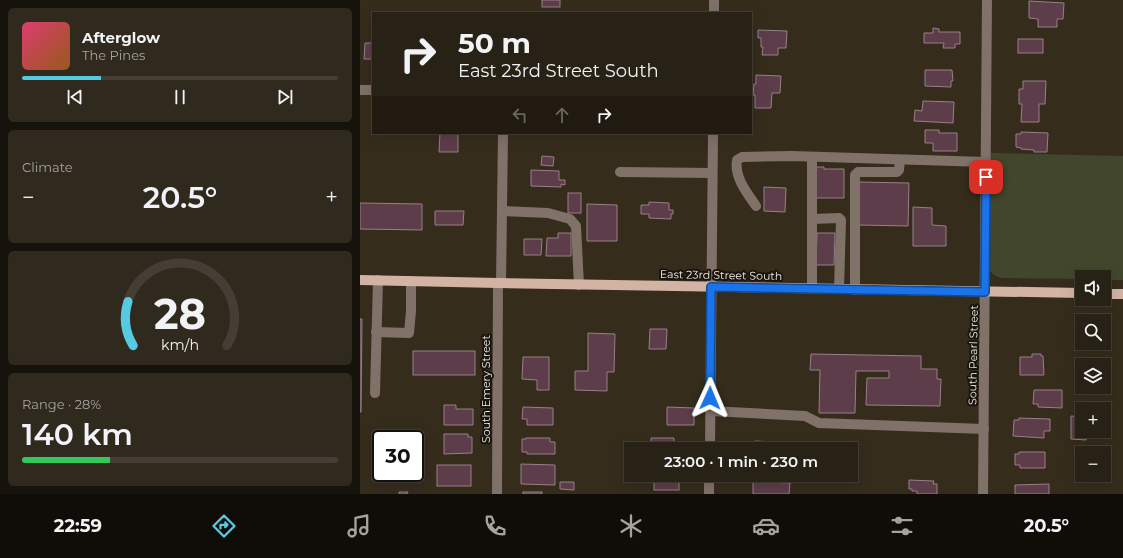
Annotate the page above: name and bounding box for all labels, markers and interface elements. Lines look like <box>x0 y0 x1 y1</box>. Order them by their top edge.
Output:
text: 50 m <box>458 26 531 60</box>
text: Afterglow <box>82 28 160 47</box>
icon: right <box>392 28 444 80</box>
text: The Pines <box>82 47 145 63</box>
text: East 23rd Street South <box>458 60 659 82</box>
icon: previous <box>64 86 86 108</box>
icon: pause <box>169 86 191 108</box>
icon: next <box>274 86 296 108</box>
icon: left <box>509 104 531 126</box>
icon: ahead <box>551 104 573 126</box>
icon: right <box>593 104 615 126</box>
text: Climate <box>22 159 73 175</box>
pin <box>969 160 1003 194</box>
icon: arrive <box>975 166 997 188</box>
text: 20.5° <box>143 179 217 216</box>
text: − <box>22 184 35 211</box>
text: + <box>325 184 338 211</box>
street label: East 23rd Street South <box>660 267 782 283</box>
map controls <box>1075 270 1111 482</box>
button: sound <box>1075 270 1111 306</box>
text: 28 <box>154 289 206 339</box>
street label: South Pearl Street <box>965 304 981 405</box>
button: search <box>1075 314 1111 350</box>
street label: South Emery Street <box>479 334 493 443</box>
text: km/h <box>161 335 199 353</box>
button: layers <box>1075 358 1111 394</box>
position arrow <box>689 377 731 419</box>
text: Range · 28% <box>22 396 101 412</box>
button: + <box>1075 402 1111 438</box>
text: 140 km <box>22 416 133 453</box>
speed limit sign: 30 <box>372 430 424 482</box>
button: − <box>1075 446 1111 482</box>
text: 23:00 · 1 min · 230 m <box>664 452 818 471</box>
icon: directions <box>210 512 238 540</box>
icon: music <box>345 512 373 540</box>
icon: phone <box>481 512 509 540</box>
icon: climate <box>617 512 645 540</box>
icon: car <box>752 512 780 540</box>
icon: filters <box>888 512 916 540</box>
text: 22:59 <box>54 515 102 537</box>
text: 20.5° <box>1024 515 1069 537</box>

